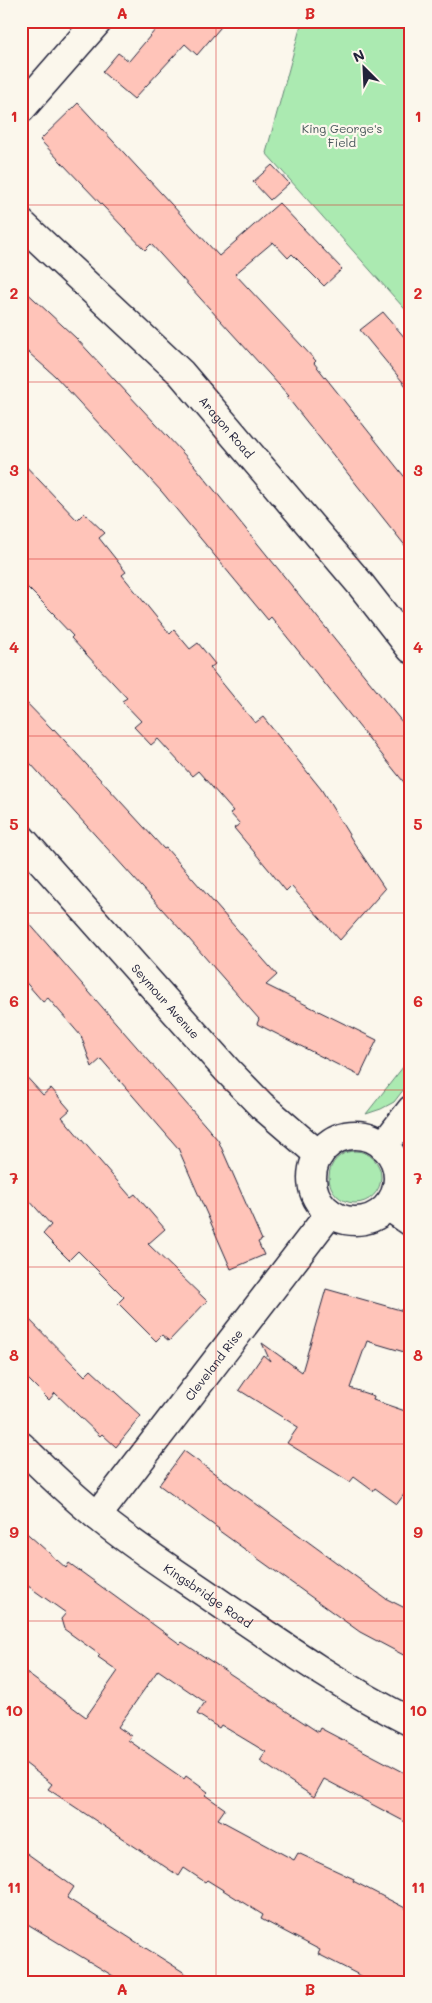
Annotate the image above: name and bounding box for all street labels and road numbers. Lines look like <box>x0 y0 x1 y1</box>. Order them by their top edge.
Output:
street label: Aragon Road <box>196 393 258 461</box>
street label: Seymour Avenue <box>128 960 203 1042</box>
street label: Cleveland Rise <box>181 1326 246 1404</box>
street label: Kingsbridge Road <box>161 1560 256 1631</box>

